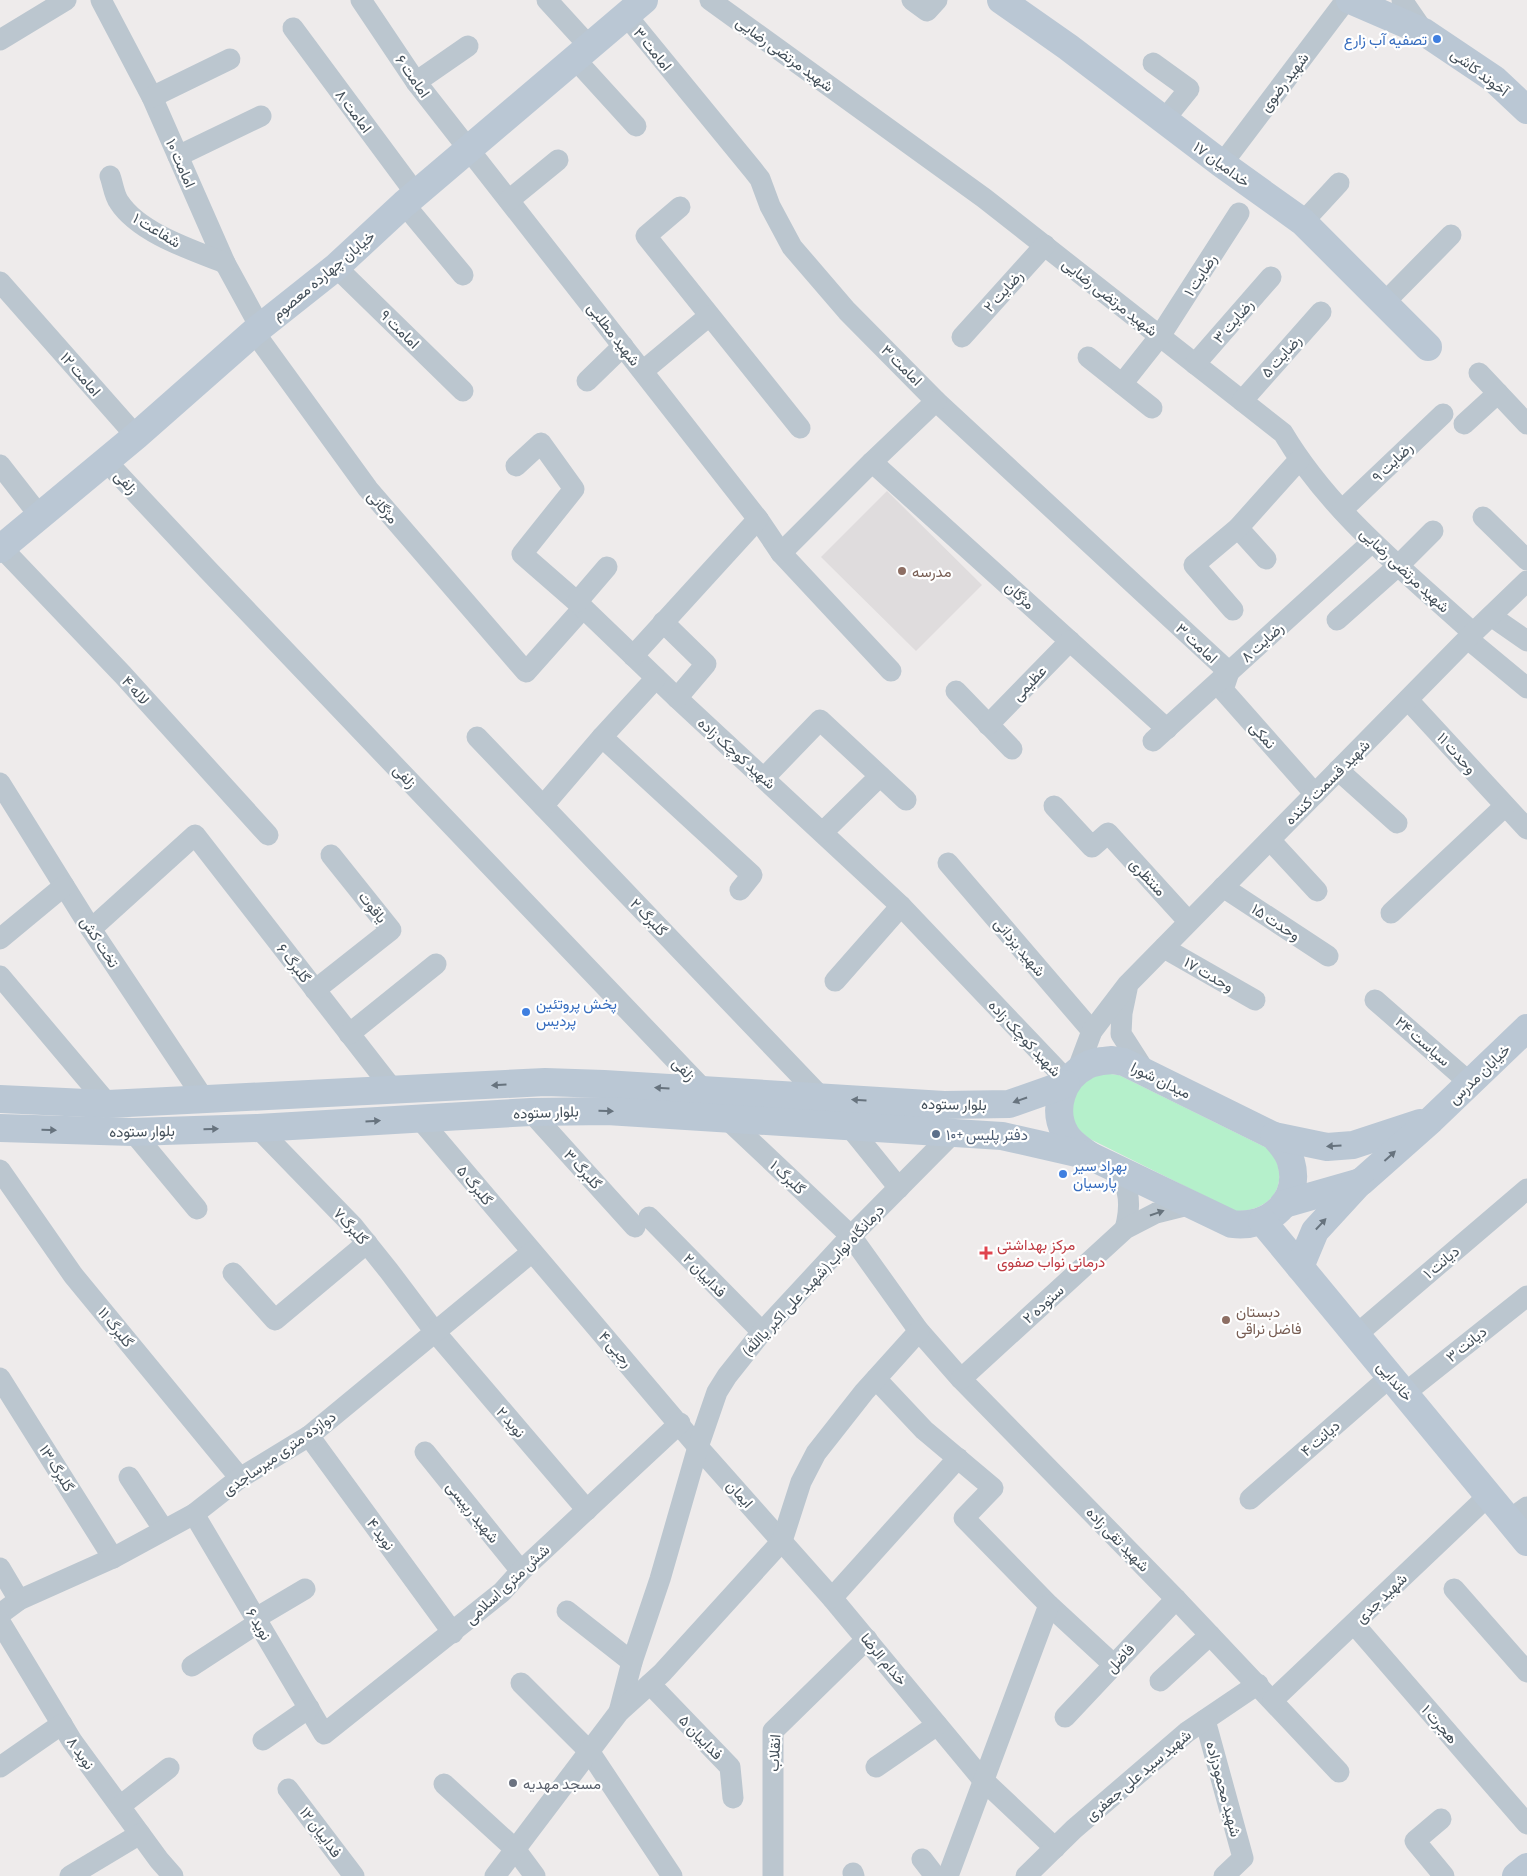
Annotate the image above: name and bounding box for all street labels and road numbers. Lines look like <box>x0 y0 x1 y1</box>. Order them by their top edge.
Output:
street label: شهید مرتضی رضایی <box>732 12 838 97</box>
street label: امامت ۳ <box>630 23 676 75</box>
street label: آخوند کاشی <box>1447 44 1514 102</box>
street label: شهید رضوی <box>1255 48 1313 116</box>
street label: امامت ۶ <box>391 51 435 101</box>
street label: امامت ۸ <box>332 86 376 136</box>
street label: امامت ۱۰ <box>162 136 200 190</box>
street label: خدامیان ۱۷ <box>1190 137 1254 191</box>
street label: شفاعت ۱ <box>130 208 185 252</box>
street label: خیابان چهارده معصوم <box>268 226 379 324</box>
street label: رضایت ۱ <box>1179 250 1221 300</box>
street label: شهید مرتضی رضایی <box>1058 254 1162 341</box>
street label: رضایت ۲ <box>979 266 1027 316</box>
street label: رضایت ۳ <box>1209 295 1257 347</box>
street label: شهید مطلبی <box>583 299 645 370</box>
street label: امامت ۹ <box>376 306 424 352</box>
street label: رضایت ۵ <box>1257 331 1305 381</box>
street label: امامت ۳ <box>877 340 927 390</box>
street label: امامت ۱۲ <box>57 348 105 400</box>
street label: رضایت ۹ <box>1368 438 1416 486</box>
street label: زلفی <box>110 466 142 499</box>
street label: مژگانی <box>363 487 402 528</box>
street label: شهید مرتضی رضایی <box>1355 524 1454 617</box>
street label: مژگان <box>1001 577 1039 613</box>
street label: رضایت ۸ <box>1237 618 1287 666</box>
street label: امامت ۳ <box>1172 619 1222 667</box>
street label: عظیمی <box>1008 661 1051 705</box>
street label: لاله ۴ <box>118 672 154 708</box>
street label: شهید کوچک زاده <box>693 713 780 794</box>
street label: نمکی <box>1245 717 1280 753</box>
street label: وحدت ۱۱ <box>1433 728 1481 778</box>
street label: شهید قسمت کننده <box>1280 735 1374 829</box>
street label: زلفی <box>389 760 421 793</box>
street label: منتظری <box>1125 854 1170 901</box>
street label: یاقوت <box>355 887 391 927</box>
street label: گلبرگ ۲ <box>626 894 672 940</box>
street label: وحدت ۱۵ <box>1248 899 1304 945</box>
street label: تخت کش <box>76 913 124 972</box>
street label: شهید یزدانی <box>989 914 1050 981</box>
street label: گلبرگ ۶ <box>273 940 315 987</box>
street label: وحدت ۱۷ <box>1181 952 1237 996</box>
street label: شهید کوچک زاده <box>984 996 1066 1081</box>
street label: سیاست ۲۴ <box>1392 1012 1454 1070</box>
street label: خیابان مدرس <box>1444 1040 1515 1109</box>
street label: زلفی <box>668 1053 700 1086</box>
street label: میدان شورا <box>1128 1057 1194 1103</box>
street label: بلوار ستوده <box>921 1094 987 1114</box>
street label: بلوار ستوده <box>513 1101 579 1123</box>
street label: بلوار ستوده <box>109 1121 175 1141</box>
street label: گلبرگ ۳ <box>560 1145 606 1193</box>
street label: گلبرگ ۱ <box>766 1156 810 1198</box>
street label: گلبرگ ۵ <box>453 1161 497 1209</box>
street label: درمانگاه نواب (شهید علی اکبر یاالله) <box>738 1200 889 1360</box>
street label: گلبرگ۷ <box>330 1204 373 1249</box>
street label: دیانت ۱ <box>1419 1241 1463 1283</box>
street label: فداییان ۲ <box>679 1249 731 1301</box>
street label: ستوده ۲ <box>1018 1280 1068 1327</box>
street label: گلبرگ ۱۱ <box>94 1303 138 1351</box>
street label: دیانت ۳ <box>1442 1322 1490 1366</box>
street label: رجبی ۴ <box>594 1327 637 1372</box>
street label: خاندایی <box>1372 1357 1417 1405</box>
street label: نوید ۲ <box>492 1403 530 1441</box>
street label: دوازده متری میرساجدی <box>218 1407 340 1500</box>
street label: دیانت ۴ <box>1297 1416 1343 1460</box>
street label: گلبرگ ۱۳ <box>35 1441 79 1495</box>
street label: ایمان <box>723 1476 757 1512</box>
street label: شهید رپیسی <box>442 1477 504 1548</box>
street label: شهید تقی زاده <box>1082 1503 1154 1576</box>
street label: نوید ۴ <box>363 1514 399 1554</box>
street label: شش متری اسلامی <box>461 1540 554 1629</box>
street label: شهید جدی <box>1351 1569 1412 1628</box>
street label: نوید ۶ <box>242 1604 276 1644</box>
street label: خدام الرضا <box>856 1629 911 1690</box>
street label: فاضل <box>1102 1639 1138 1677</box>
street label: هجرت ۱ <box>1418 1700 1462 1748</box>
street label: فداییان ۵ <box>675 1711 727 1764</box>
street label: شهید سید علی جعفری <box>1081 1725 1196 1826</box>
street label: نوید ۸ <box>63 1733 99 1773</box>
street label: انقلاب <box>764 1734 784 1772</box>
street label: شهید محمودزاده <box>1202 1739 1246 1839</box>
street label: فداییان ۱۲ <box>296 1803 346 1861</box>

